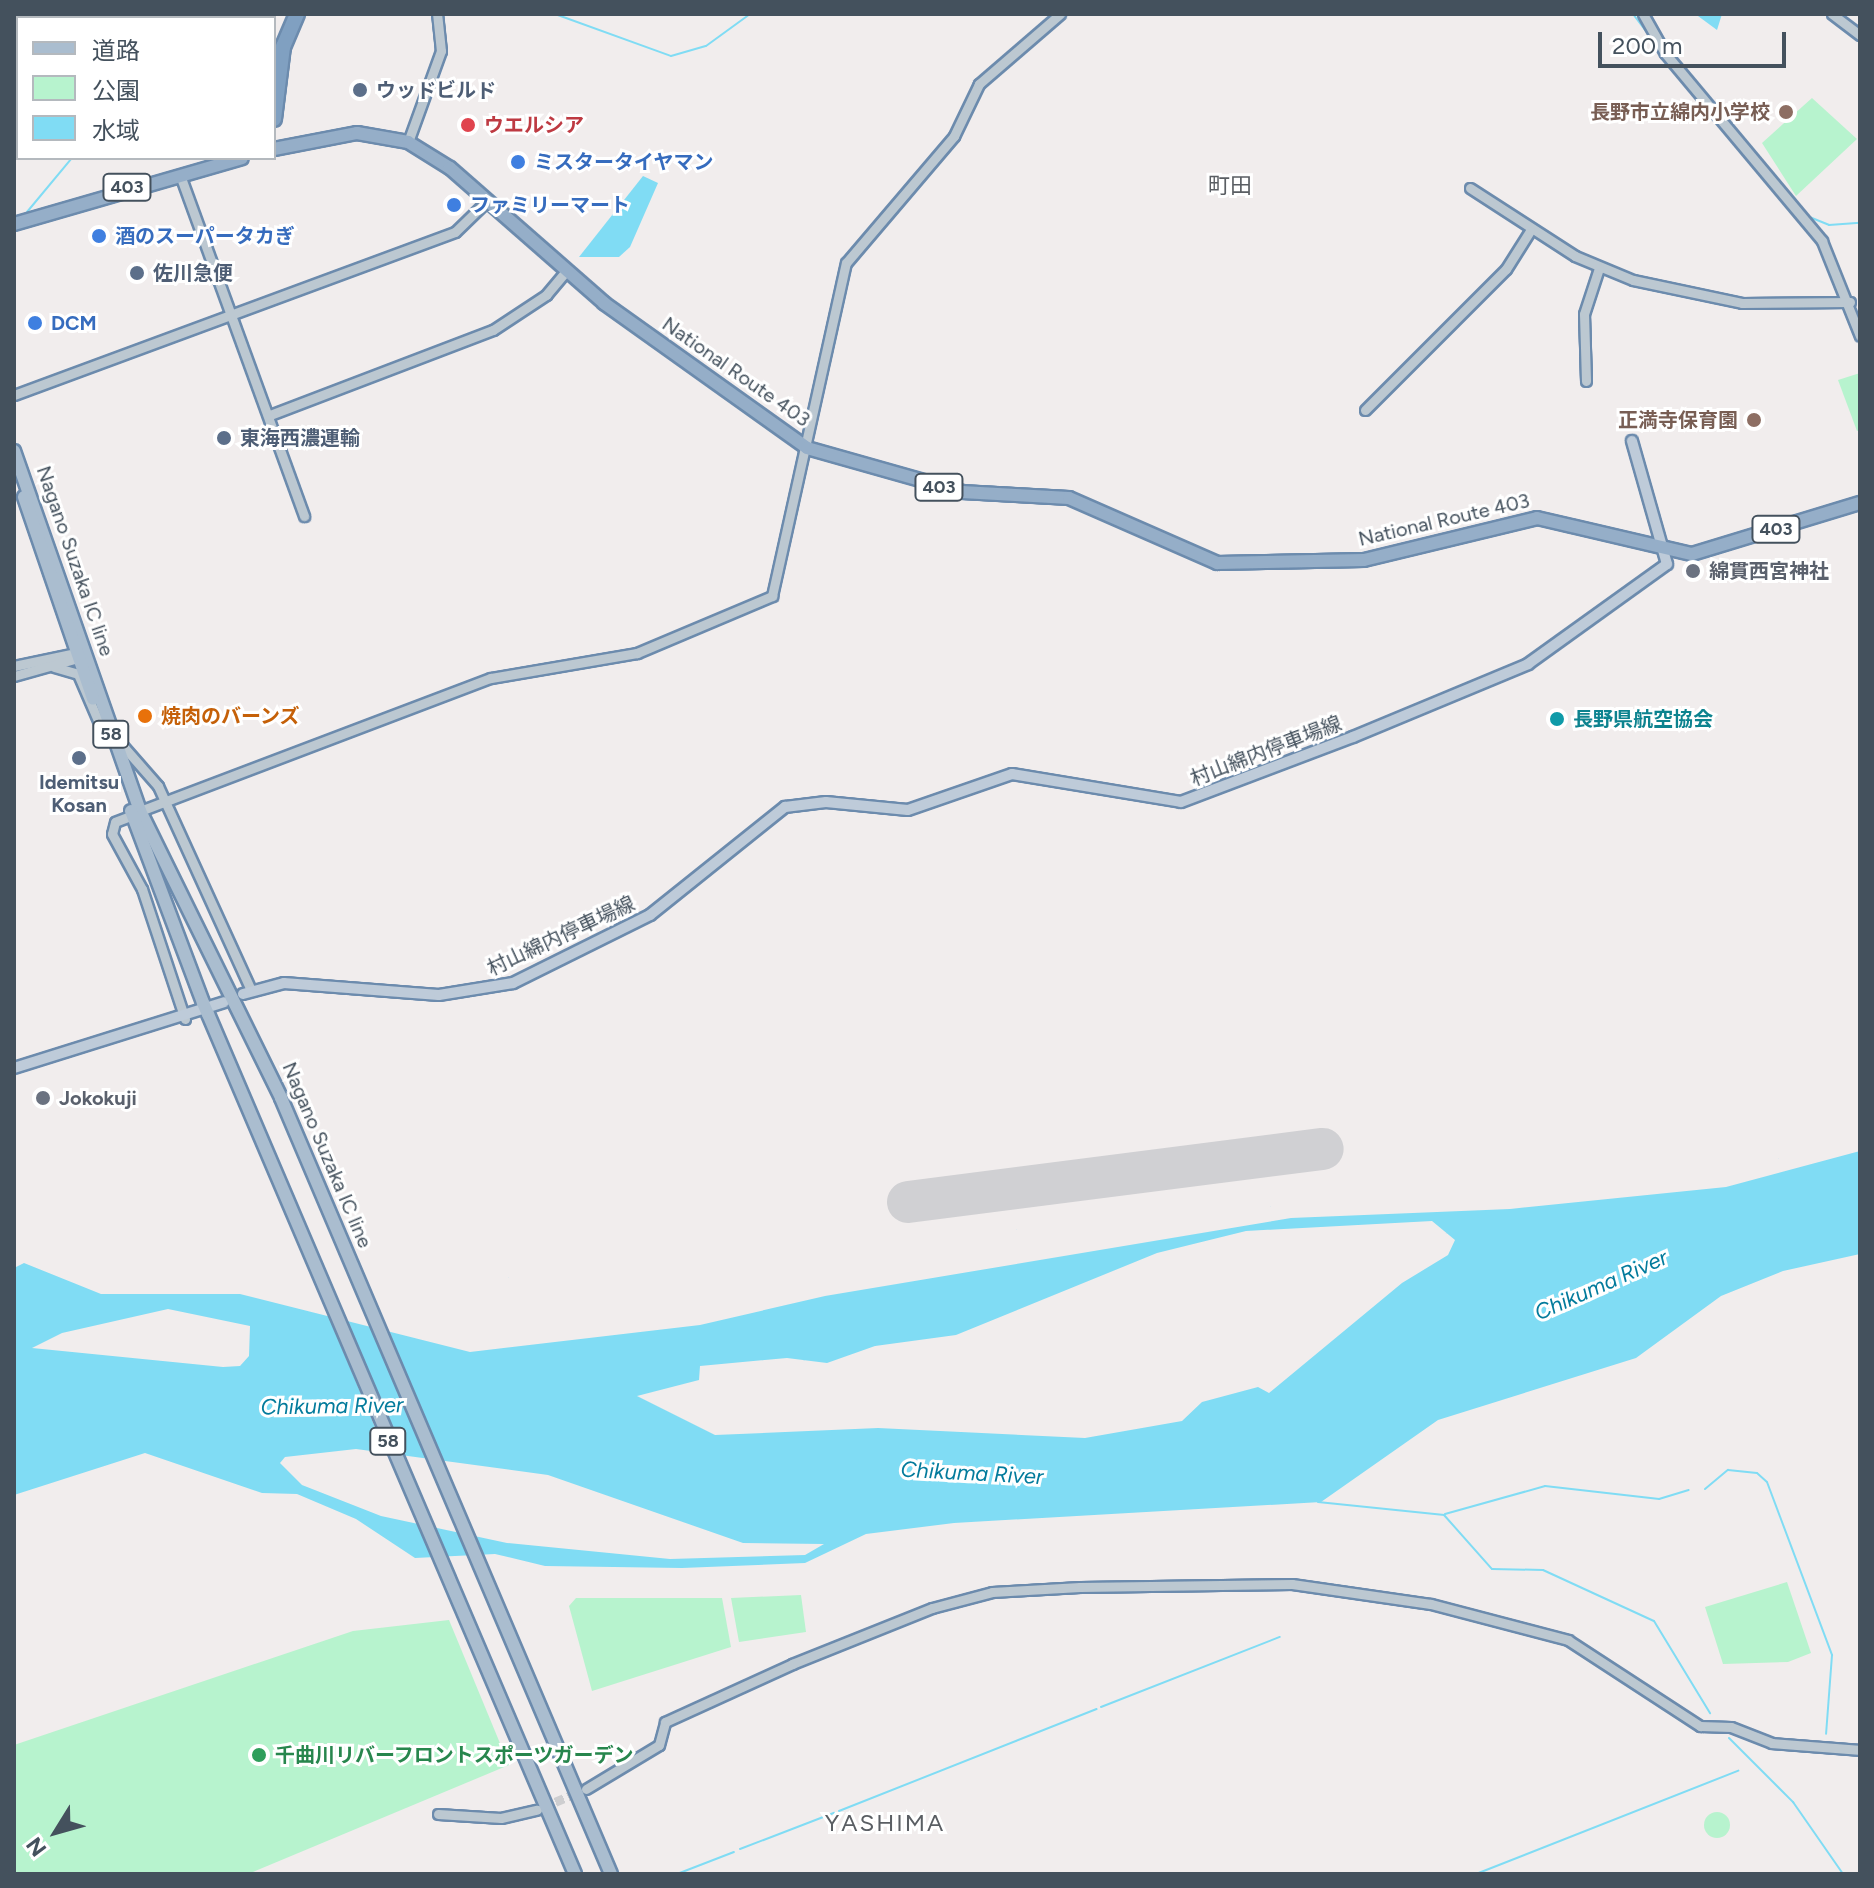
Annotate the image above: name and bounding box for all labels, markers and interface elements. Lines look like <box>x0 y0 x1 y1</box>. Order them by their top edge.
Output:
legend <box>16 16 276 160</box>
scale bar <box>1602 16 1790 66</box>
text: 200 m <box>1612 31 1683 60</box>
text: 道路 <box>92 36 140 65</box>
text: 公園 <box>92 76 140 105</box>
place label: ウッドビルド <box>376 78 496 102</box>
marker: ウッドビルド <box>351 81 369 99</box>
place label: 長野市立綿内小学校 <box>1590 100 1770 124</box>
marker: 長野市立綿内小学校 <box>1777 103 1795 121</box>
place label: ウエルシア <box>484 113 584 137</box>
text: 水域 <box>92 116 140 145</box>
marker: ウエルシア <box>459 116 477 134</box>
place label: ミスタータイヤマン <box>534 150 714 174</box>
marker: ミスタータイヤマン <box>509 153 527 171</box>
road number: 403 <box>101 173 153 201</box>
district label: 町田 <box>1208 173 1252 199</box>
place label: ファミリーマート <box>470 193 630 217</box>
marker: ファミリーマート <box>445 196 463 214</box>
place label: 酒のスーパータカぎ <box>115 224 295 248</box>
marker: 酒のスーパータカぎ <box>90 227 108 245</box>
place label: 佐川急便 <box>153 261 233 285</box>
marker: 佐川急便 <box>128 264 146 282</box>
place label: DCM <box>51 311 97 335</box>
street label: National Route 403 <box>657 312 815 432</box>
marker: DCM <box>26 314 44 332</box>
place label: 正満寺保育園 <box>1618 408 1738 432</box>
marker: 正満寺保育園 <box>1745 411 1763 429</box>
place label: 東海西濃運輸 <box>240 426 360 450</box>
marker: 東海西濃運輸 <box>215 429 233 447</box>
street label: Nagano Suzaka IC line <box>31 463 119 659</box>
road number: 403 <box>913 473 965 501</box>
street label: National Route 403 <box>1356 489 1532 551</box>
road number: 403 <box>1750 515 1802 543</box>
place label: 綿貫西宮神社 <box>1709 559 1829 583</box>
marker: 綿貫西宮神社 <box>1684 562 1702 580</box>
place label: 焼肉のバーンズ <box>161 704 301 728</box>
marker: 焼肉のバーンズ <box>136 707 154 725</box>
place label: 長野県航空協会 <box>1573 707 1713 731</box>
marker: 長野県航空協会 <box>1548 710 1566 728</box>
street label: 村山綿内停車場線 <box>1187 711 1345 791</box>
road number: 58 <box>91 720 131 748</box>
marker: Idemitsu Kosan <box>70 749 88 767</box>
place label: Idemitsu Kosan <box>39 770 119 817</box>
street label: 村山綿内停車場線 <box>483 891 639 981</box>
street label: Nagano Suzaka IC line <box>277 1059 377 1251</box>
place label: Jokokuji <box>59 1086 137 1110</box>
marker: Jokokuji <box>34 1089 52 1107</box>
water label: Chikuma River <box>1530 1244 1672 1326</box>
water label: Chikuma River <box>260 1392 404 1420</box>
road number: 58 <box>368 1427 408 1455</box>
water label: Chikuma River <box>900 1456 1044 1490</box>
place label: 千曲川リバーフロントスポーツガーデン <box>275 1743 635 1767</box>
marker: 千曲川リバーフロントスポーツガーデン <box>250 1746 268 1764</box>
north arrow <box>16 1792 96 1872</box>
district label: YASHIMA <box>825 1809 945 1837</box>
text: N <box>21 1832 52 1862</box>

